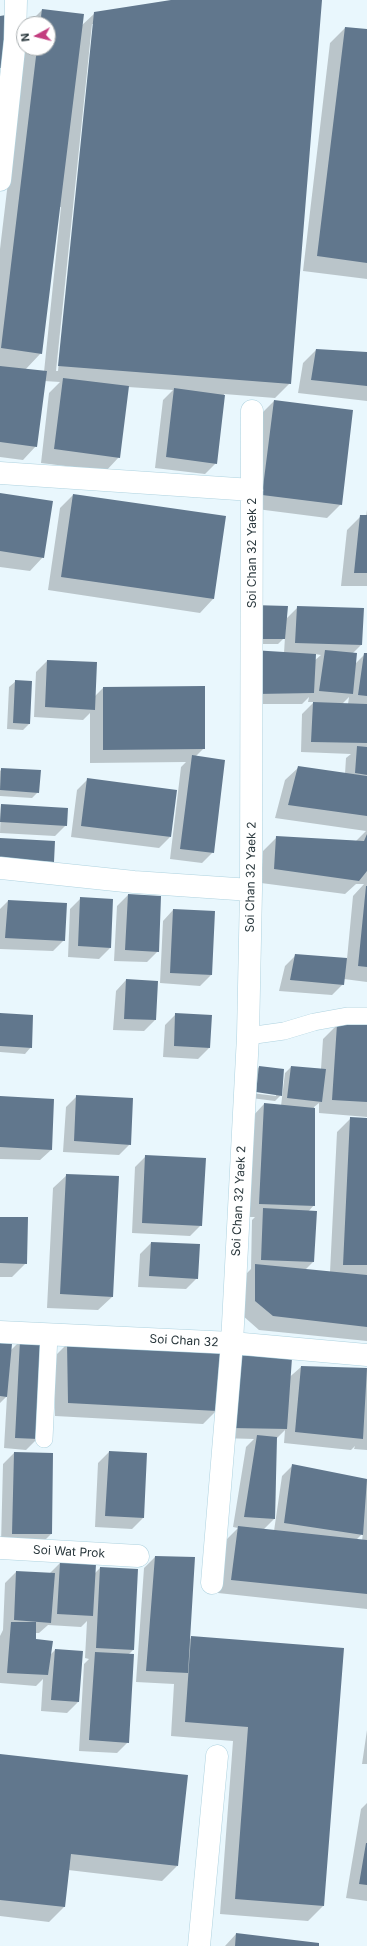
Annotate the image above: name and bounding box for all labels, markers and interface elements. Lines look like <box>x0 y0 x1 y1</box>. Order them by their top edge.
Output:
north arrow <box>16 16 56 56</box>
text: N <box>18 32 33 42</box>
street label: Soi Chan 32 Yaek 2 <box>245 498 259 608</box>
street label: Soi Chan 32 Yaek 2 <box>243 822 259 932</box>
street label: Soi Chan 32 Yaek 2 <box>229 1145 249 1257</box>
street label: Soi Chan 32 <box>149 1332 219 1350</box>
street label: Soi Wat Prok <box>33 1543 105 1561</box>

